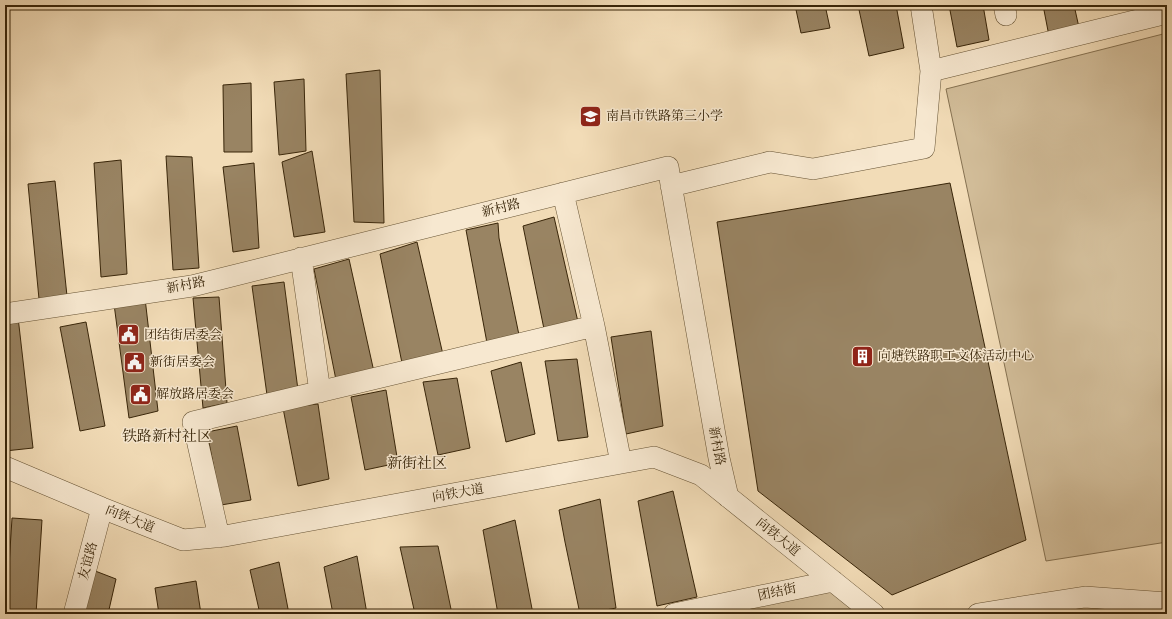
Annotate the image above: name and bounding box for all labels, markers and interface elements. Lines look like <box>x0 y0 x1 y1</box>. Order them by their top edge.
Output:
school or university icon: 南昌市铁路第三小学 <box>577 103 603 129</box>
place label: 南昌市铁路第三小学 <box>606 107 723 125</box>
street label: 新村路 <box>480 195 522 221</box>
street label: 新村路 <box>165 272 207 298</box>
public building icon: 团结街居委会 <box>116 322 142 348</box>
place label: 团结街居委会 <box>144 326 222 344</box>
building icon: 向塘铁路职工文体活动中心 <box>849 343 875 369</box>
place label: 向塘铁路职工文体活动中心 <box>878 347 1034 365</box>
public building icon: 新街居委会 <box>121 349 147 375</box>
place label: 新街居委会 <box>150 353 215 371</box>
public building icon: 解放路居委会 <box>127 381 153 407</box>
place label: 解放路居委会 <box>156 385 234 403</box>
street label: 新村路 <box>704 425 730 467</box>
district label: 铁路新村社区 <box>122 426 212 446</box>
district label: 新街社区 <box>387 453 447 473</box>
street label: 向铁大道 <box>431 480 485 506</box>
street label: 向铁大道 <box>103 501 157 537</box>
street label: 向铁大道 <box>752 514 804 560</box>
street label: 友谊路 <box>74 540 102 582</box>
street label: 团结街 <box>756 579 798 605</box>

